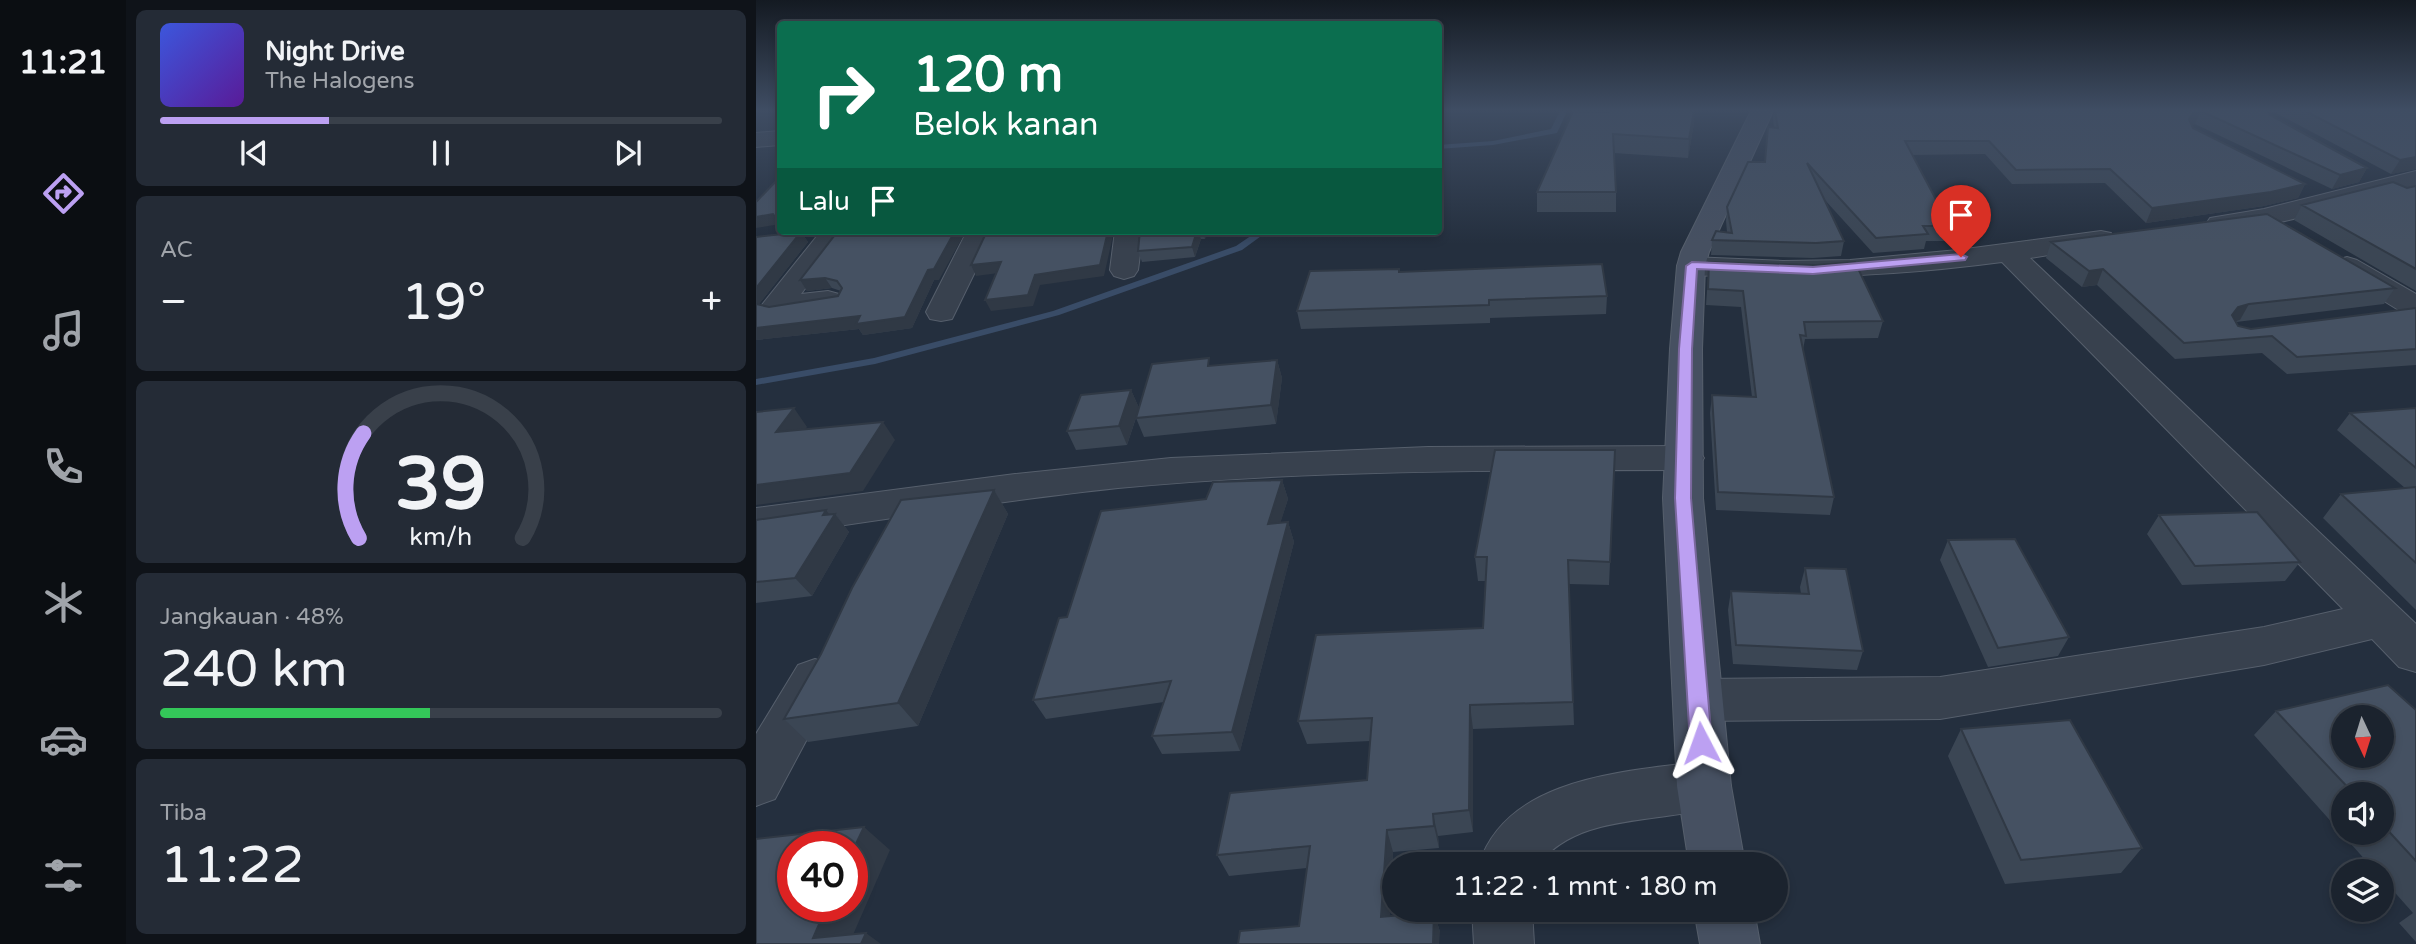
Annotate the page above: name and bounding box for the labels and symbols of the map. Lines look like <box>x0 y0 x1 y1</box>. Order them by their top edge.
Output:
pin <box>1931 185 1991 257</box>
north arrow <box>2331 705 2394 768</box>
position arrow <box>1664 706 1738 780</box>
speed limit sign: 40 <box>777 831 868 922</box>

